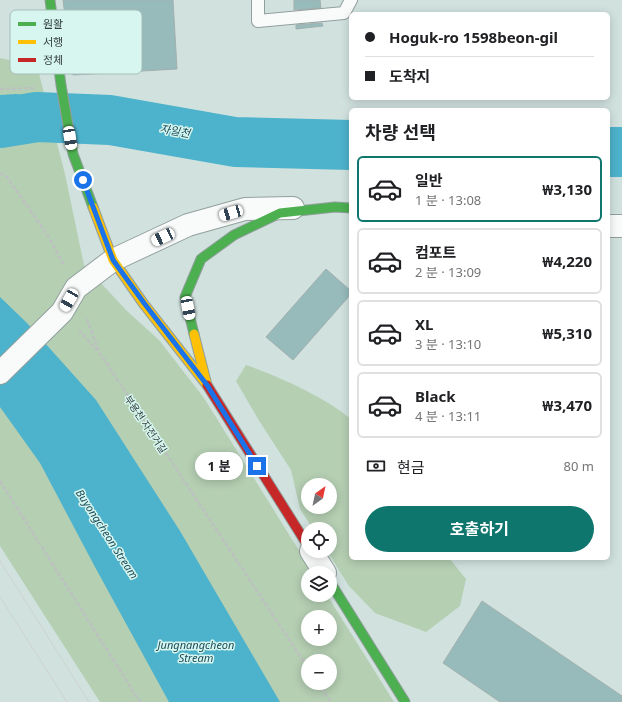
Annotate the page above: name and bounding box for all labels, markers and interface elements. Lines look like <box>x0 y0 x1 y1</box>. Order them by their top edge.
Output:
legend <box>10 10 142 74</box>
text: 원활 <box>43 16 63 31</box>
text: Hoguk-ro 1598beon-gil <box>389 27 558 47</box>
text: 서행 <box>43 34 63 49</box>
text: 정체 <box>43 52 63 67</box>
text: 도착지 <box>389 66 430 86</box>
water label: 자일천 <box>159 120 193 141</box>
text: 차량 선택 <box>365 120 436 144</box>
car <box>62 125 78 151</box>
text: 일반 <box>415 170 443 190</box>
route start <box>74 171 92 189</box>
icon: car <box>367 171 403 207</box>
text: ₩3,130 <box>542 179 592 199</box>
text: 1 분 · 13:08 <box>415 191 481 209</box>
car <box>218 204 244 222</box>
car <box>150 226 176 248</box>
text: 컴포트 <box>415 242 456 262</box>
icon: car <box>367 243 403 279</box>
text: ₩4,220 <box>542 251 592 271</box>
text: 2 분 · 13:09 <box>415 263 481 281</box>
car <box>58 287 80 313</box>
car <box>180 295 196 321</box>
text: XL <box>415 314 433 334</box>
icon: car <box>367 315 403 351</box>
text: ₩5,310 <box>542 323 592 343</box>
text: 3 분 · 13:10 <box>415 335 481 353</box>
text: Black <box>415 386 455 406</box>
icon: car <box>367 387 403 423</box>
street label: 부용천 자전거길 <box>121 392 171 456</box>
text: ₩3,470 <box>542 395 592 415</box>
text: 4 분 · 13:11 <box>415 407 481 425</box>
callout: 1 분 <box>195 452 243 480</box>
icon: cash <box>365 455 387 477</box>
text: 1 분 <box>208 457 230 475</box>
route end <box>248 457 266 475</box>
text: 현금 <box>397 457 425 477</box>
text: 80 m <box>564 457 594 475</box>
north arrow <box>301 478 337 514</box>
map controls <box>301 478 337 690</box>
water label: Buyongcheon Stream <box>73 486 142 582</box>
button: 호출하기 <box>365 506 594 552</box>
button: locate <box>301 522 337 558</box>
button: layers <box>301 566 337 602</box>
button: + <box>301 610 337 646</box>
water label: Jungnangcheon Stream <box>156 637 234 665</box>
button: − <box>301 654 337 690</box>

